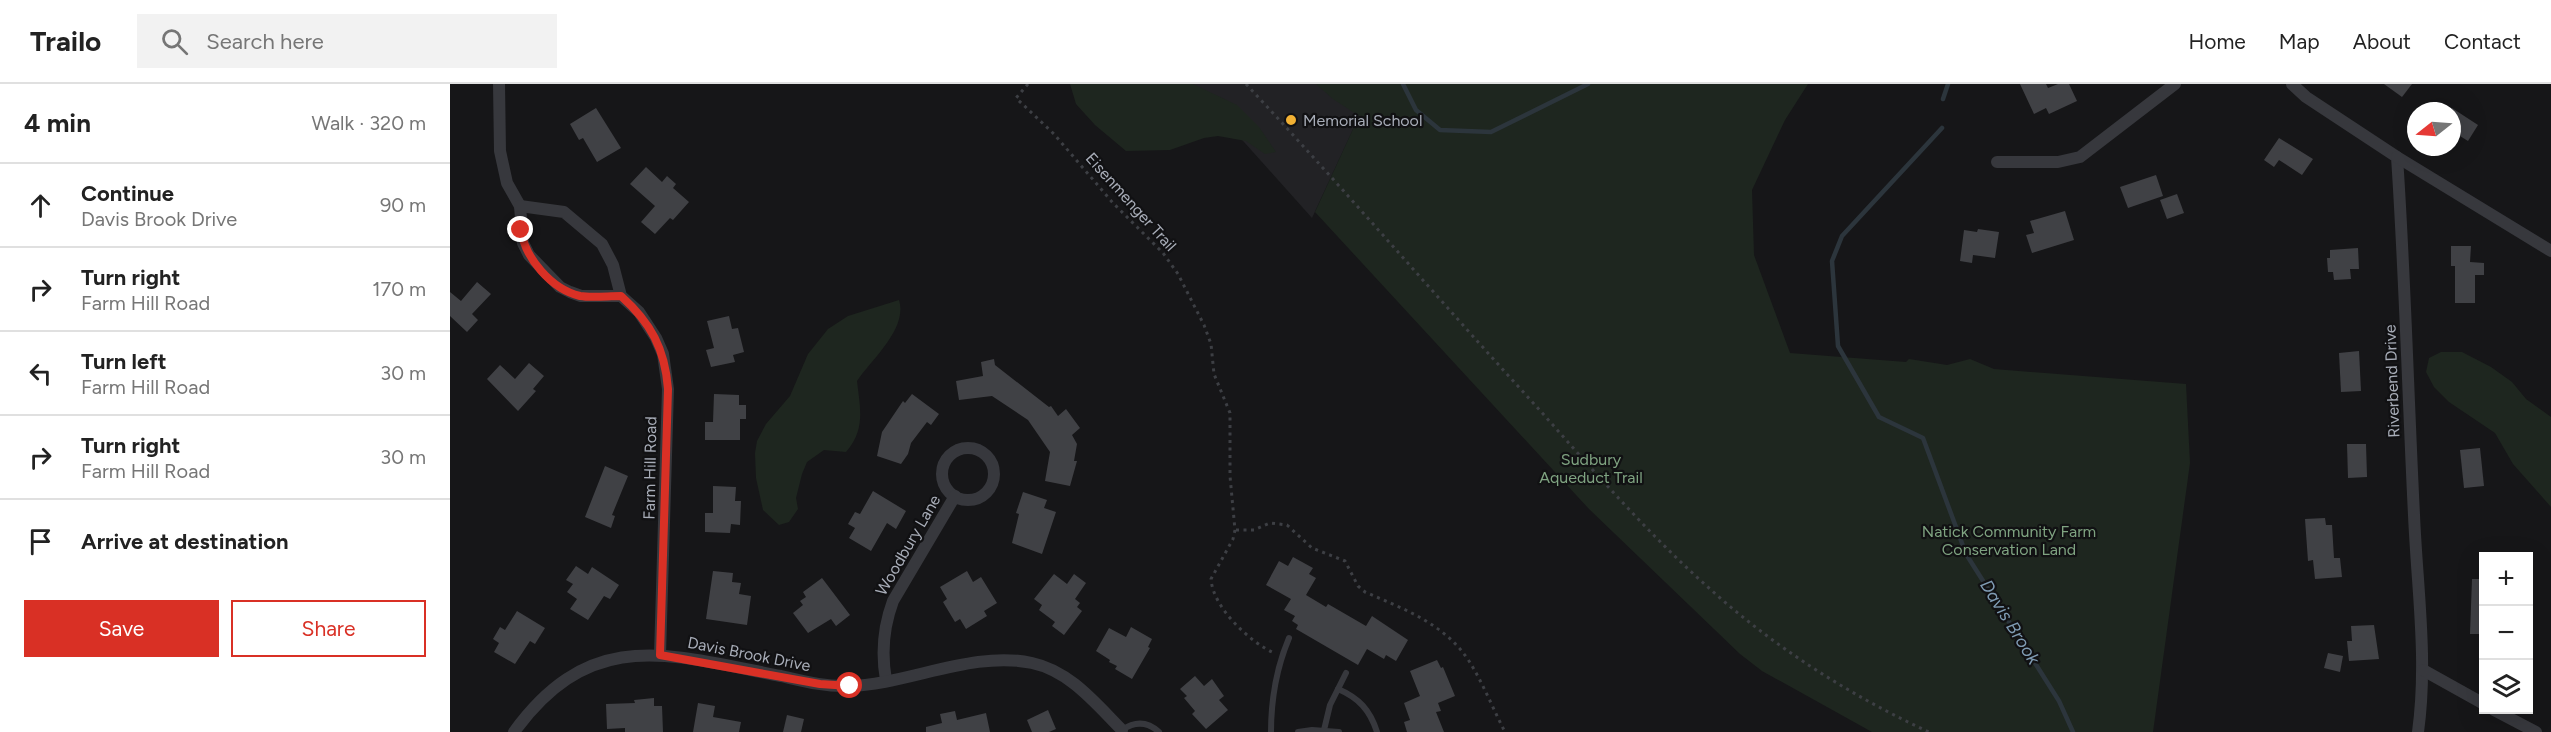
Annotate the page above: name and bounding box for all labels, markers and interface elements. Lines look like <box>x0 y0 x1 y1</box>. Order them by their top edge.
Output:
search box <box>137 14 557 68</box>
text: Trailo <box>30 24 101 58</box>
icon: search <box>158 25 191 58</box>
text: Search here <box>206 28 324 55</box>
text: Home <box>2189 29 2246 54</box>
text: Map <box>2279 29 2320 54</box>
text: About <box>2353 29 2411 54</box>
text: Contact <box>2444 29 2521 54</box>
north arrow <box>2407 102 2461 156</box>
text: 4 min <box>24 107 91 139</box>
text: Walk · 320 m <box>312 111 426 135</box>
place label: Memorial School <box>1303 111 1422 130</box>
marker: Memorial School <box>1284 113 1298 127</box>
street label: Eisenmenger Trail <box>1082 149 1180 255</box>
text: Continue <box>81 180 174 207</box>
icon: ahead <box>24 189 57 222</box>
text: 90 m <box>380 193 426 217</box>
text: Davis Brook Drive <box>81 207 237 231</box>
route end <box>507 216 533 242</box>
text: Turn right <box>81 264 180 291</box>
icon: right <box>24 273 57 306</box>
text: 170 m <box>372 277 426 301</box>
text: Farm Hill Road <box>81 291 210 315</box>
street label: Riverbend Drive <box>2381 324 2403 438</box>
text: Turn left <box>81 348 167 375</box>
icon: left <box>24 357 57 390</box>
text: 30 m <box>380 361 426 385</box>
text: Farm Hill Road <box>81 375 210 399</box>
street label: Farm Hill Road <box>640 416 660 520</box>
text: Turn right <box>81 432 180 459</box>
icon: right <box>24 441 57 474</box>
text: 30 m <box>380 445 426 469</box>
park label: Sudbury Aqueduct Trail <box>1539 450 1643 487</box>
text: Farm Hill Road <box>81 459 210 483</box>
street label: Woodbury Lane <box>872 491 945 599</box>
park label: Natick Community Farm Conservation Land <box>1922 522 2096 559</box>
icon: arrive <box>24 525 57 558</box>
text: Arrive at destination <box>81 528 289 555</box>
map controls <box>2479 552 2533 714</box>
button: + <box>2479 552 2533 606</box>
water label: Davis Brook <box>1975 575 2045 670</box>
button: Save <box>24 600 219 657</box>
button: Share <box>231 600 426 657</box>
button: − <box>2479 606 2533 660</box>
street label: Davis Brook Drive <box>686 633 812 675</box>
button: layers <box>2479 660 2533 714</box>
route start <box>836 672 862 698</box>

